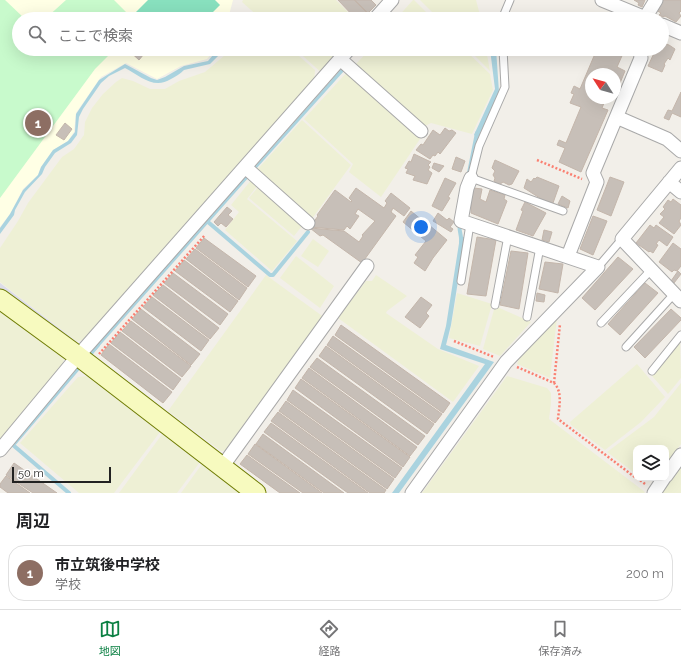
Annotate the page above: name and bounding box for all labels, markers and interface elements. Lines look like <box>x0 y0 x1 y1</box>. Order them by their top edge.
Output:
search box <box>12 12 669 56</box>
icon: search <box>26 23 48 45</box>
text: ここで検索 <box>58 27 133 45</box>
north arrow <box>585 68 621 104</box>
pin: 1 <box>25 108 51 138</box>
your location <box>411 217 431 237</box>
map controls <box>633 445 669 481</box>
button: layers <box>633 445 669 481</box>
scale bar <box>12 465 111 484</box>
text: 50 m <box>18 467 44 480</box>
text: 周辺 <box>16 511 50 531</box>
text: 市立筑後中学校 <box>55 556 160 574</box>
text: 1 <box>27 566 33 581</box>
text: 200 m <box>626 566 664 581</box>
text: 学校 <box>55 577 81 592</box>
tab: 地図 <box>99 618 121 658</box>
tab: 経路 <box>318 618 340 658</box>
tab: 保存済み <box>538 618 582 658</box>

